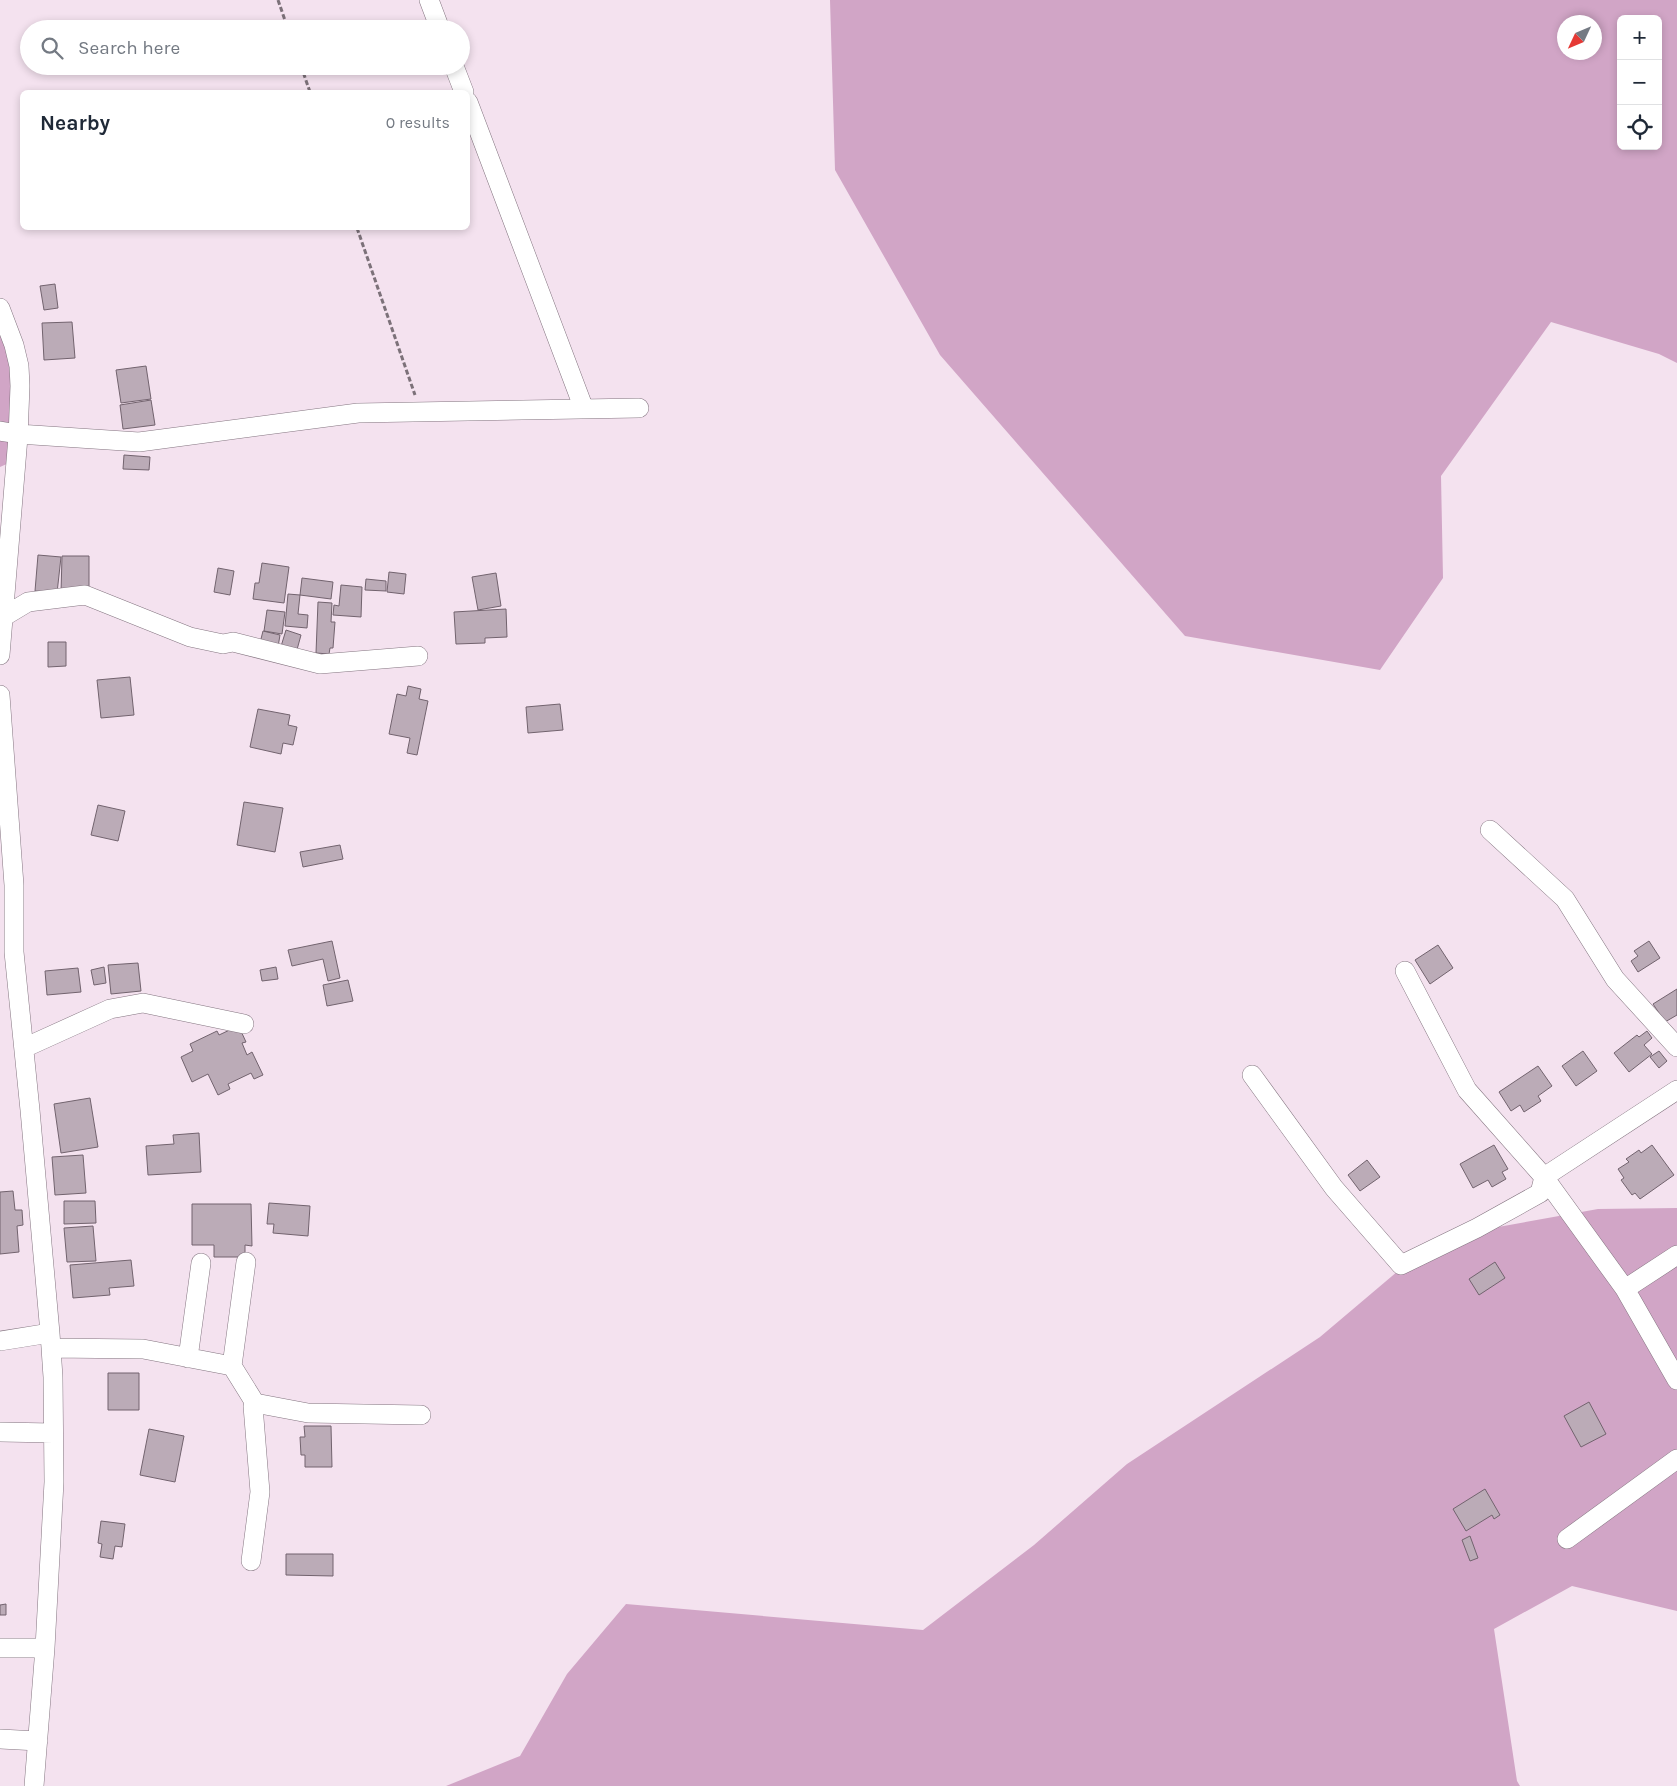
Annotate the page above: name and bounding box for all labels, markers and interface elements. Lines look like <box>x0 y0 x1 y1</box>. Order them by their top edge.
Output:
north arrow <box>1557 15 1602 60</box>
map controls <box>1617 15 1662 150</box>
button: + <box>1617 15 1662 60</box>
search box <box>20 20 470 75</box>
icon: search <box>38 34 66 62</box>
text: Search here <box>78 37 180 59</box>
button: − <box>1617 60 1662 105</box>
button: locate <box>1617 105 1662 150</box>
text: Nearby <box>40 111 110 135</box>
text: 0 results <box>386 113 450 132</box>

